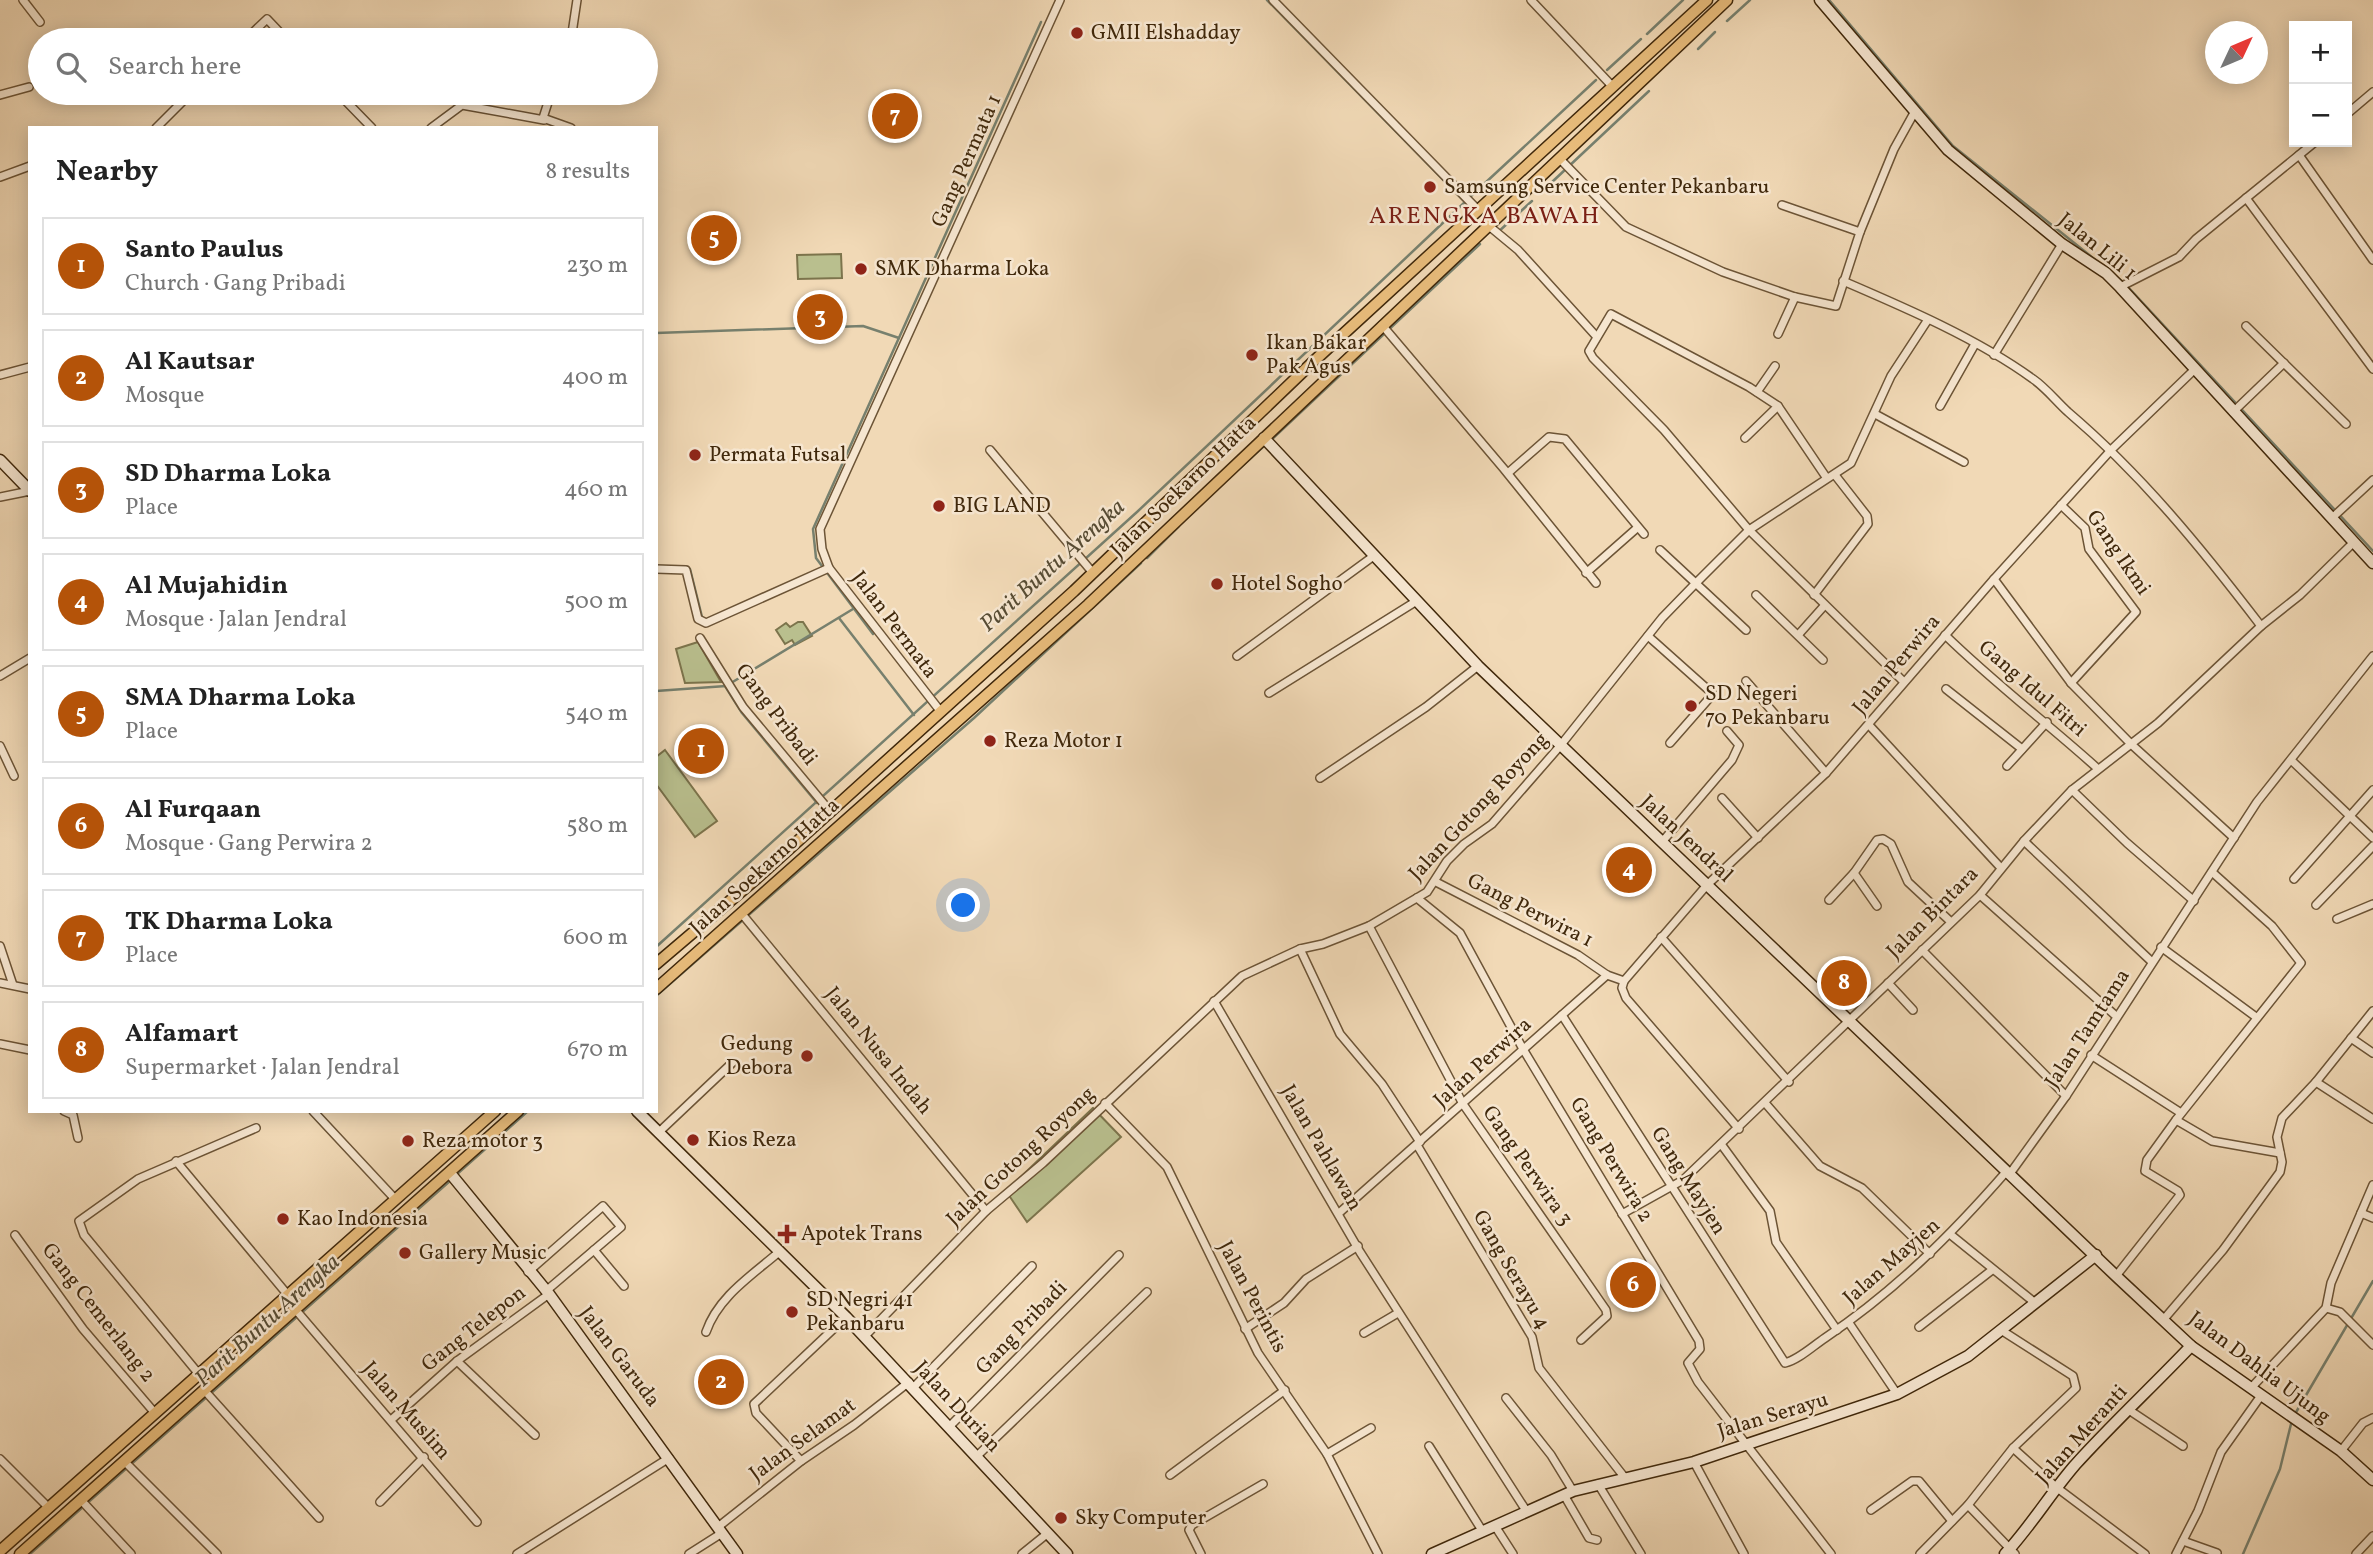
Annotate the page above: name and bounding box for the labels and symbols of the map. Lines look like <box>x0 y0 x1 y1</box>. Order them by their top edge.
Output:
place label: GMII Elshadday <box>1091 19 1241 48</box>
north arrow <box>2205 21 2268 84</box>
marker: GMII Elshadday <box>1069 25 1085 41</box>
pin: 7 <box>872 90 918 142</box>
street label: Gang Permata 1 <box>925 90 1009 232</box>
place label: Samsung Service Center Pekanbaru <box>1444 173 1769 202</box>
marker: Samsung Service Center Pekanbaru <box>1422 179 1438 195</box>
district label: ARENGKA BAWAH <box>1369 200 1601 234</box>
street label: Jalan Lili 1 <box>2051 206 2143 288</box>
pin: 5 <box>691 212 737 264</box>
place label: SMK Dharma Loka <box>875 255 1050 284</box>
marker: SMK Dharma Loka <box>853 261 869 277</box>
pin: 3 <box>797 291 843 343</box>
place label: Ikan Bakar Pak Agus <box>1266 329 1367 382</box>
marker: Ikan Bakar Pak Agus <box>1244 347 1260 363</box>
street label: Jalan Soekarno Hatta <box>1104 409 1264 565</box>
place label: Permata Futsal <box>709 441 846 470</box>
marker: Permata Futsal <box>687 447 703 463</box>
place label: BIG LAND <box>953 492 1051 521</box>
water label: Parit Buntu Arengka <box>973 492 1133 640</box>
marker: BIG LAND <box>931 498 947 514</box>
street label: Gang Ikmi <box>2079 505 2157 601</box>
street label: Jalan Permata <box>844 565 944 685</box>
place label: Hotel Sogho <box>1231 570 1343 599</box>
marker: Hotel Sogho <box>1209 576 1225 592</box>
street label: Jalan Perwira <box>1846 608 1948 722</box>
street label: Gang Idul Fitri <box>1972 634 2092 744</box>
street label: Gang Pribadi <box>728 658 824 772</box>
place label: SD Negeri 70 Pekanbaru <box>1705 680 1830 733</box>
marker: SD Negeri 70 Pekanbaru <box>1683 698 1699 714</box>
pin: 1 <box>678 725 724 777</box>
street label: Jalan Gotong Royong <box>1402 726 1556 888</box>
place label: Reza Motor 1 <box>1004 727 1123 756</box>
marker: Reza Motor 1 <box>982 733 998 749</box>
street label: Jalan Jendral <box>1633 788 1739 890</box>
street label: Jalan Soekarno Hatta <box>684 792 846 942</box>
pin: 4 <box>1606 844 1652 896</box>
street label: Jalan Bintara <box>1880 860 1986 966</box>
street label: Gang Perwira 1 <box>1462 867 1598 955</box>
your location <box>946 888 980 922</box>
pin: 8 <box>1821 957 1867 1009</box>
street label: Jalan Tamtama <box>2038 964 2138 1094</box>
street label: Jalan Nusa Indah <box>817 981 939 1121</box>
street label: Jalan Perwira <box>1428 1011 1538 1115</box>
place label: Gedung Debora <box>721 1030 793 1083</box>
marker: Gedung Debora <box>799 1048 815 1064</box>
street label: Jalan Gotong Royong <box>940 1080 1102 1234</box>
street label: Jalan Pahlawan <box>1273 1080 1369 1216</box>
street label: Gang Perwira 2 <box>1562 1092 1660 1228</box>
street label: Gang Perwira 3 <box>1475 1100 1579 1232</box>
street label: Gang Mayjen <box>1643 1121 1733 1241</box>
place label: Kios Reza <box>707 1126 797 1155</box>
place label: Reza motor 3 <box>422 1127 543 1156</box>
marker: Kios Reza <box>685 1132 701 1148</box>
marker: Reza motor 3 <box>400 1133 416 1149</box>
place label: Kao Indonesia <box>297 1205 428 1234</box>
street label: Gang Serayu 4 <box>1465 1205 1557 1335</box>
marker: Kao Indonesia <box>275 1211 291 1227</box>
street label: Jalan Mayjen <box>1837 1212 1947 1312</box>
place label: Apotek Trans <box>801 1220 923 1249</box>
marker: Apotek Trans <box>779 1226 795 1242</box>
street label: Jalan Perintis <box>1210 1236 1294 1358</box>
street label: Gang Cemerlang 2 <box>34 1237 162 1389</box>
place label: Gallery Music <box>419 1239 547 1268</box>
marker: Gallery Music <box>397 1245 413 1261</box>
water label: Parit Buntu Arengka <box>188 1247 348 1395</box>
pin: 6 <box>1610 1259 1656 1311</box>
street label: Gang Pribadi <box>970 1275 1074 1381</box>
street label: Gang Telepon <box>416 1279 532 1379</box>
place label: SD Negri 41 Pekanbaru <box>806 1286 913 1339</box>
street label: Jalan Garuda <box>571 1301 667 1413</box>
marker: SD Negri 41 Pekanbaru <box>784 1304 800 1320</box>
street label: Jalan Dahlia Ujung <box>2182 1305 2336 1431</box>
street label: Jalan Muslim <box>355 1355 457 1467</box>
street label: Jalan Durian <box>907 1355 1007 1459</box>
pin: 2 <box>698 1356 744 1408</box>
street label: Jalan Meranti <box>2029 1379 2135 1491</box>
street label: Jalan Serayu <box>1714 1385 1832 1447</box>
street label: Jalan Selamat <box>744 1391 862 1489</box>
place label: Sky Computer <box>1075 1504 1206 1533</box>
marker: Sky Computer <box>1053 1510 1069 1526</box>

